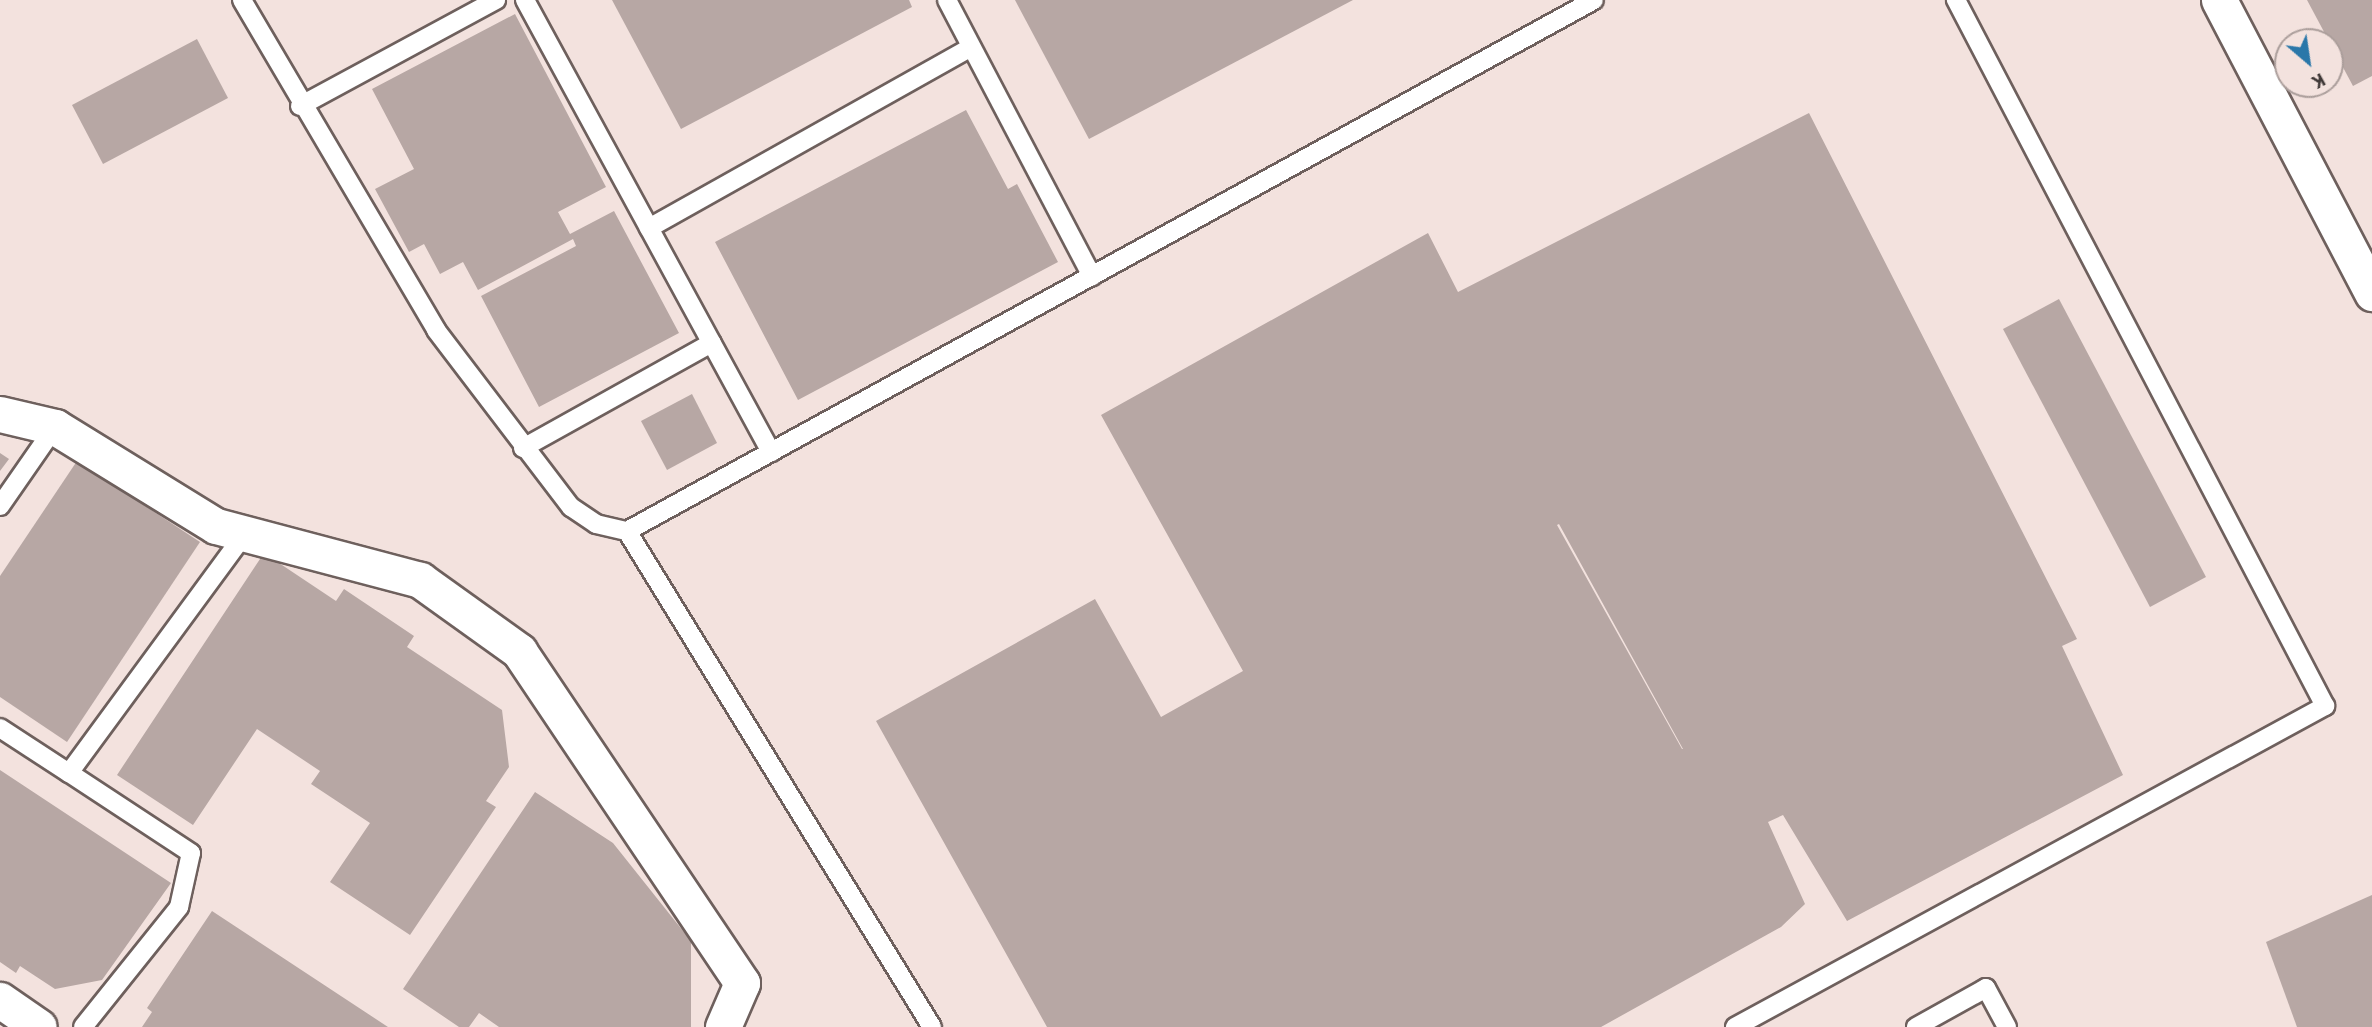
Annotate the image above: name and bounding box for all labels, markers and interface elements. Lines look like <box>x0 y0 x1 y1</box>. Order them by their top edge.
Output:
north arrow <box>2274 28 2344 98</box>
text: K <box>2307 65 2330 95</box>

